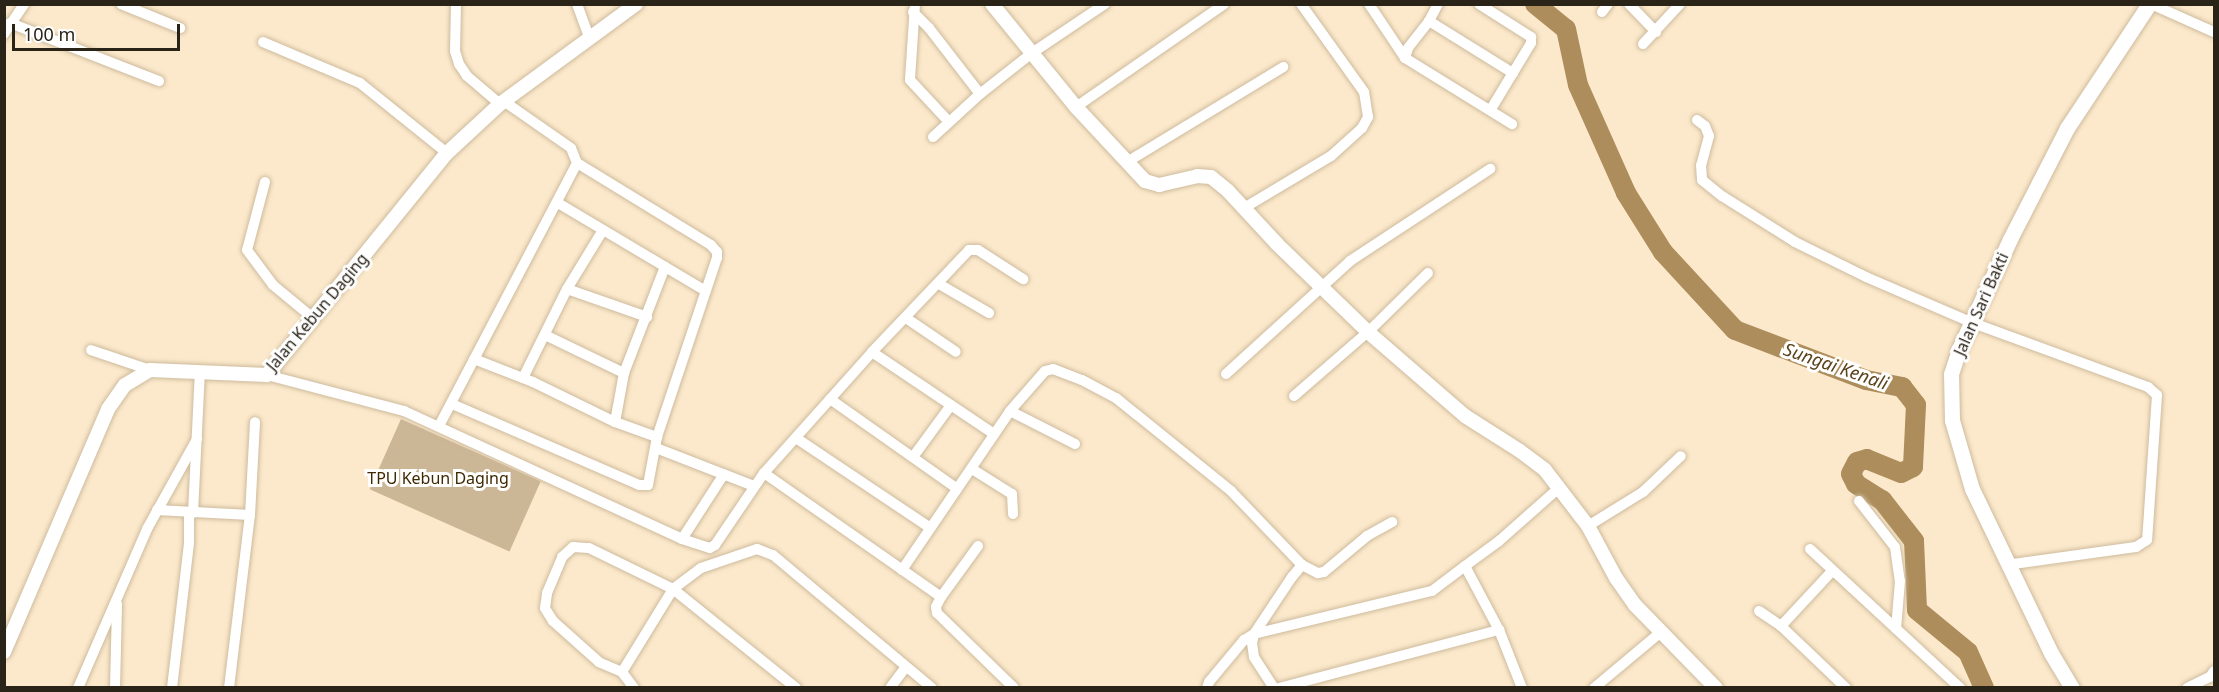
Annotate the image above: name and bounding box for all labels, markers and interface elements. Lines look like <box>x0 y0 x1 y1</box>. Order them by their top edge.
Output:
scale bar <box>15 12 183 50</box>
text: 100 m <box>23 22 75 46</box>
street label: Jalan Kebun Daging <box>262 249 372 375</box>
street label: Jalan Sari Bakti <box>1950 249 2012 359</box>
water label: Sungai Kenali <box>1781 338 1891 394</box>
park label: TPU Kebun Daging <box>367 468 509 488</box>

